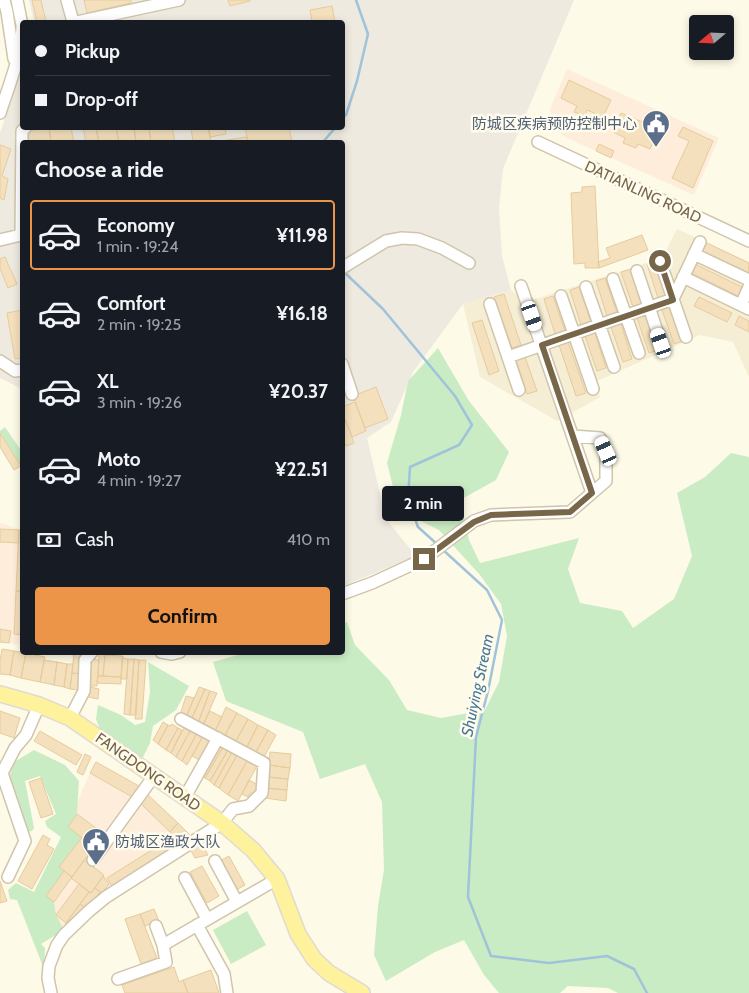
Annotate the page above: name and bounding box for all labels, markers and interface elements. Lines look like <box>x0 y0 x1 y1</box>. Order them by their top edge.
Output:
north arrow <box>689 15 734 60</box>
map controls <box>689 15 734 60</box>
text: Pickup <box>65 40 120 63</box>
text: Drop-off <box>65 88 138 111</box>
public building icon: 防城区疾病预防控制中心 <box>641 109 671 148</box>
place label: 防城区疾病预防控制中心 <box>472 115 637 133</box>
text: Choose a ride <box>35 156 164 183</box>
street label: DATIANLING ROAD <box>582 157 704 227</box>
icon: car <box>37 213 82 258</box>
text: Economy <box>97 214 175 237</box>
text: ¥11.98 <box>276 224 328 247</box>
text: 1 min · 19:24 <box>97 237 178 256</box>
route start <box>649 250 671 272</box>
icon: car <box>37 291 82 336</box>
text: Comfort <box>97 292 166 315</box>
car <box>520 299 543 333</box>
text: ¥16.18 <box>276 302 328 325</box>
text: 2 min · 19:25 <box>97 315 181 334</box>
car <box>649 326 672 360</box>
icon: car <box>37 369 82 414</box>
text: XL <box>97 370 118 393</box>
text: ¥20.37 <box>269 380 328 403</box>
text: 3 min · 19:26 <box>97 393 182 412</box>
car <box>593 434 618 468</box>
icon: car <box>37 447 82 492</box>
text: Moto <box>97 448 141 471</box>
text: ¥22.51 <box>275 458 328 481</box>
text: 4 min · 19:27 <box>97 471 181 490</box>
callout: 2 min <box>383 486 465 522</box>
text: 2 min <box>404 494 442 513</box>
icon: cash <box>35 526 63 554</box>
text: Cash <box>75 528 114 551</box>
text: 410 m <box>287 530 330 549</box>
route end <box>413 548 435 570</box>
button: Confirm <box>35 587 330 645</box>
water label: Shuiying Stream <box>457 632 498 738</box>
street label: FANGDONG ROAD <box>92 729 204 815</box>
public building icon: 防城区渔政大队 <box>81 827 111 866</box>
place label: 防城区渔政大队 <box>115 833 220 851</box>

